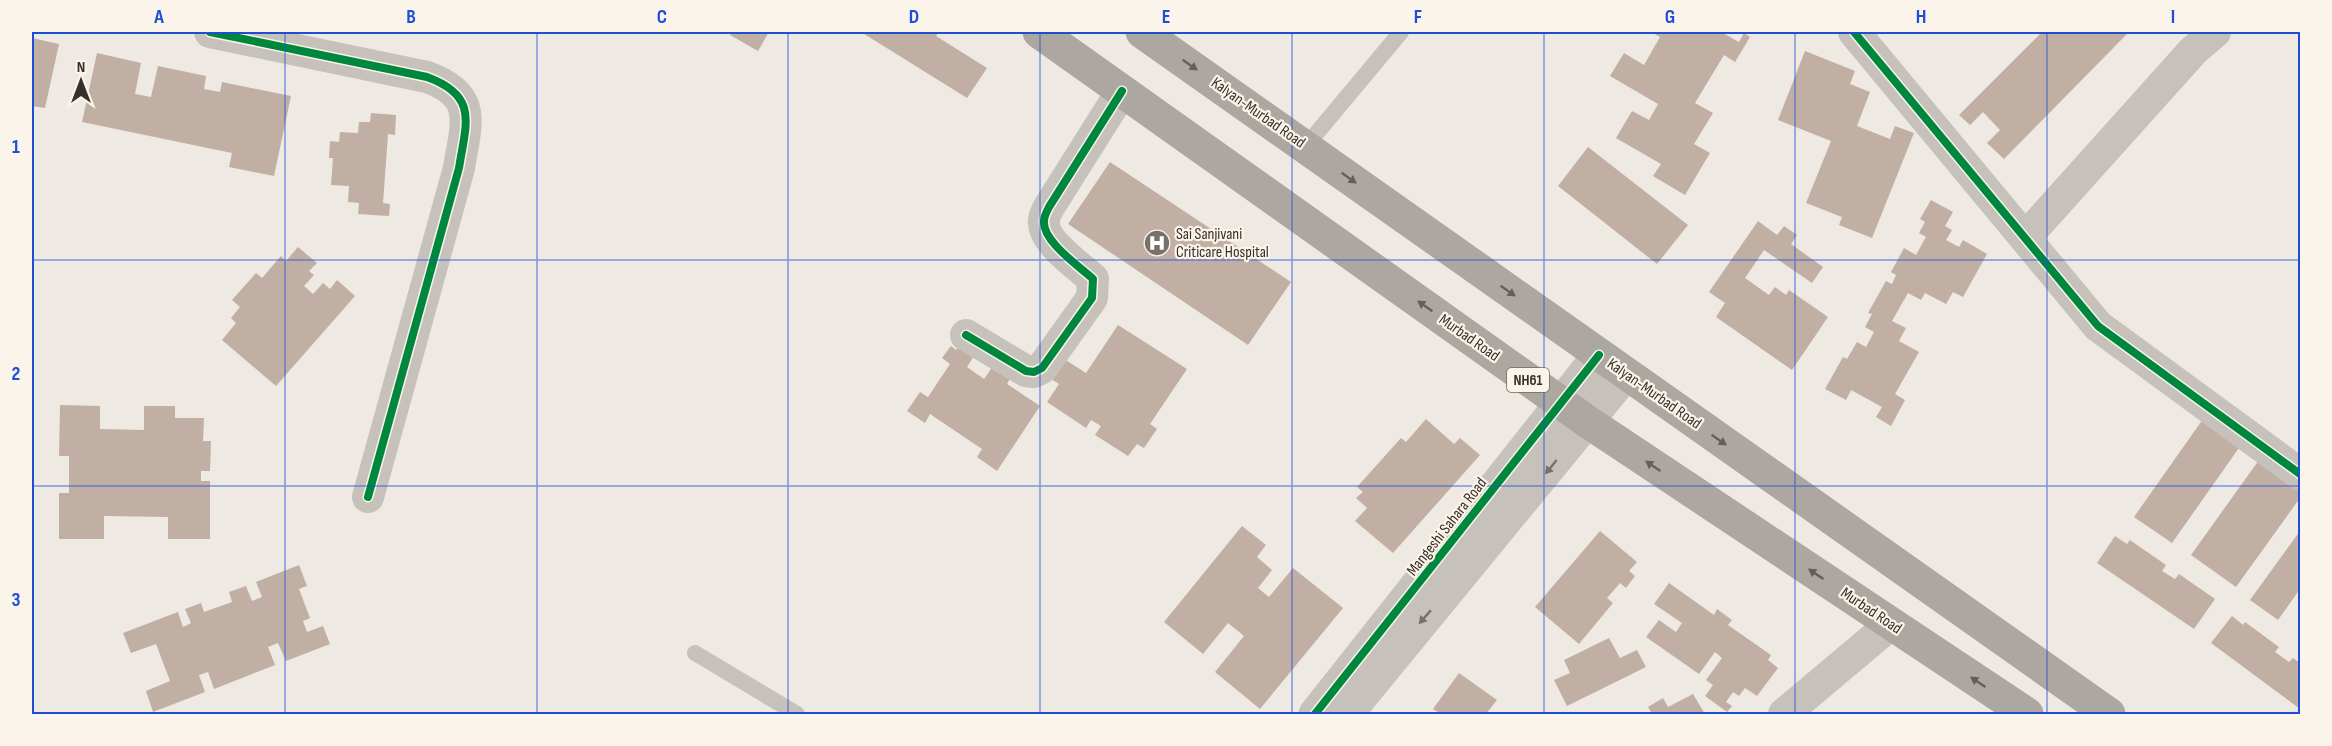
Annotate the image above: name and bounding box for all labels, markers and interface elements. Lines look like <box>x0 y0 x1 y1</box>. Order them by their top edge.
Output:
text: A <box>153 5 164 29</box>
text: B <box>406 5 416 29</box>
text: C <box>657 5 667 29</box>
text: D <box>909 5 919 29</box>
text: E <box>1162 5 1170 29</box>
text: F <box>1414 5 1422 29</box>
text: G <box>1665 5 1675 29</box>
text: H <box>1916 5 1926 29</box>
text: I <box>2171 5 2175 29</box>
north arrow <box>51 51 111 111</box>
text: N <box>77 58 85 77</box>
one-way arrow <box>1181 59 1197 71</box>
street label: Kalyan-Murbad Road <box>1207 74 1309 152</box>
text: 1 <box>12 135 20 159</box>
one-way arrow <box>1341 172 1357 183</box>
place label: Sai Sanjivani Criticare Hospital <box>1176 225 1269 262</box>
hospital icon: Sai Sanjivani Criticare Hospital <box>1142 228 1172 258</box>
one-way arrow <box>1500 285 1516 297</box>
one-way arrow <box>1417 300 1433 312</box>
street label: Murbad Road <box>1435 310 1503 366</box>
street label: Kalyan-Murbad Road <box>1603 355 1705 433</box>
text: 2 <box>12 362 20 386</box>
road number: NH61 <box>1507 368 1549 392</box>
one-way arrow <box>1710 434 1726 446</box>
one-way arrow <box>1545 460 1557 475</box>
one-way arrow <box>1646 460 1662 472</box>
street label: Mangeshi Sahara Road <box>1403 474 1491 580</box>
one-way arrow <box>1808 568 1824 580</box>
street label: Murbad Road <box>1837 584 1905 638</box>
text: 3 <box>12 588 21 612</box>
one-way arrow <box>1419 609 1432 625</box>
one-way arrow <box>1970 677 1986 688</box>

